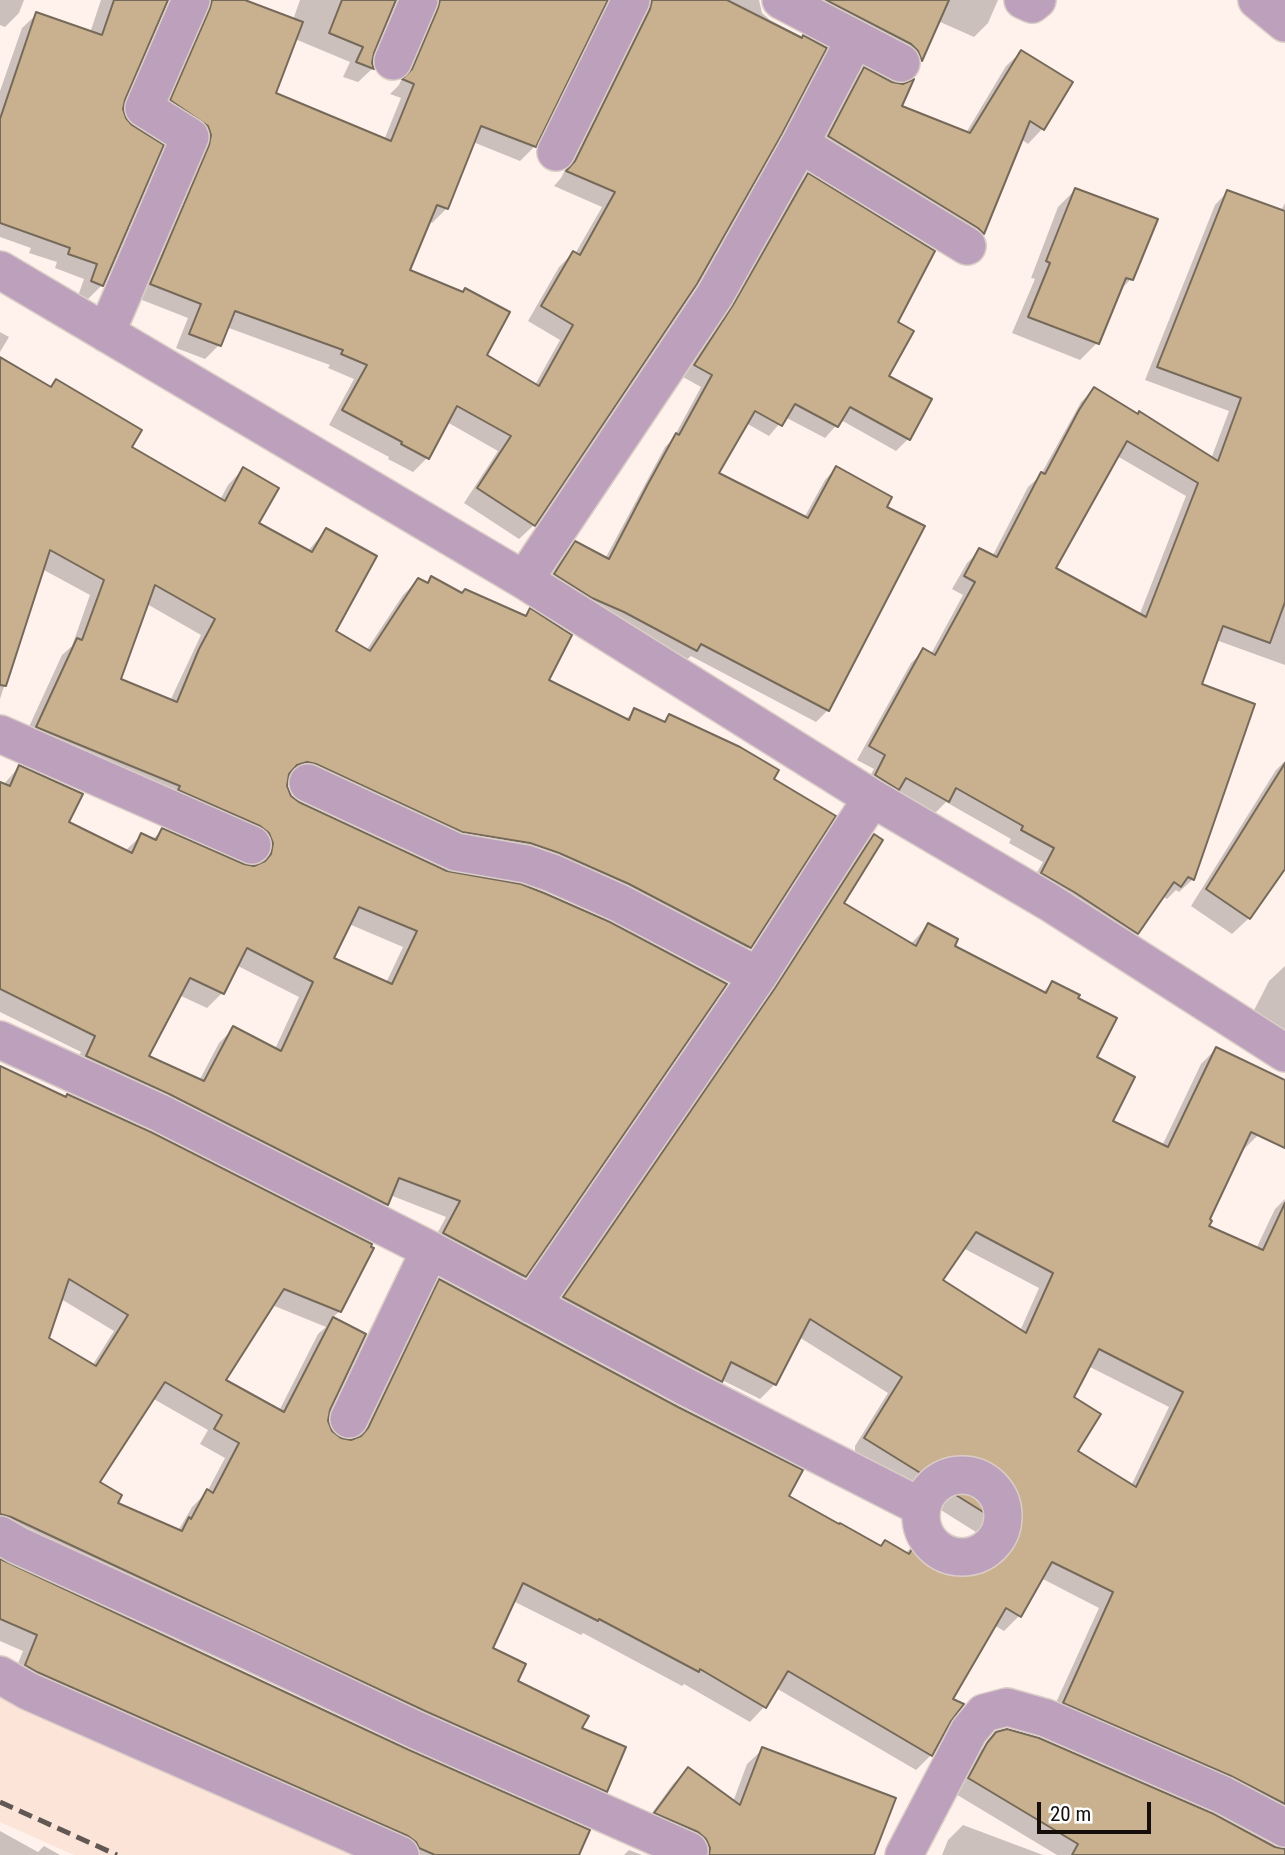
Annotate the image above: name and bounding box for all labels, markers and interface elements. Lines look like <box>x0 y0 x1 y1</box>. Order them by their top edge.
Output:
scale bar <box>1040 1788 1154 1832</box>
text: 20 m <box>1050 1802 1091 1826</box>

